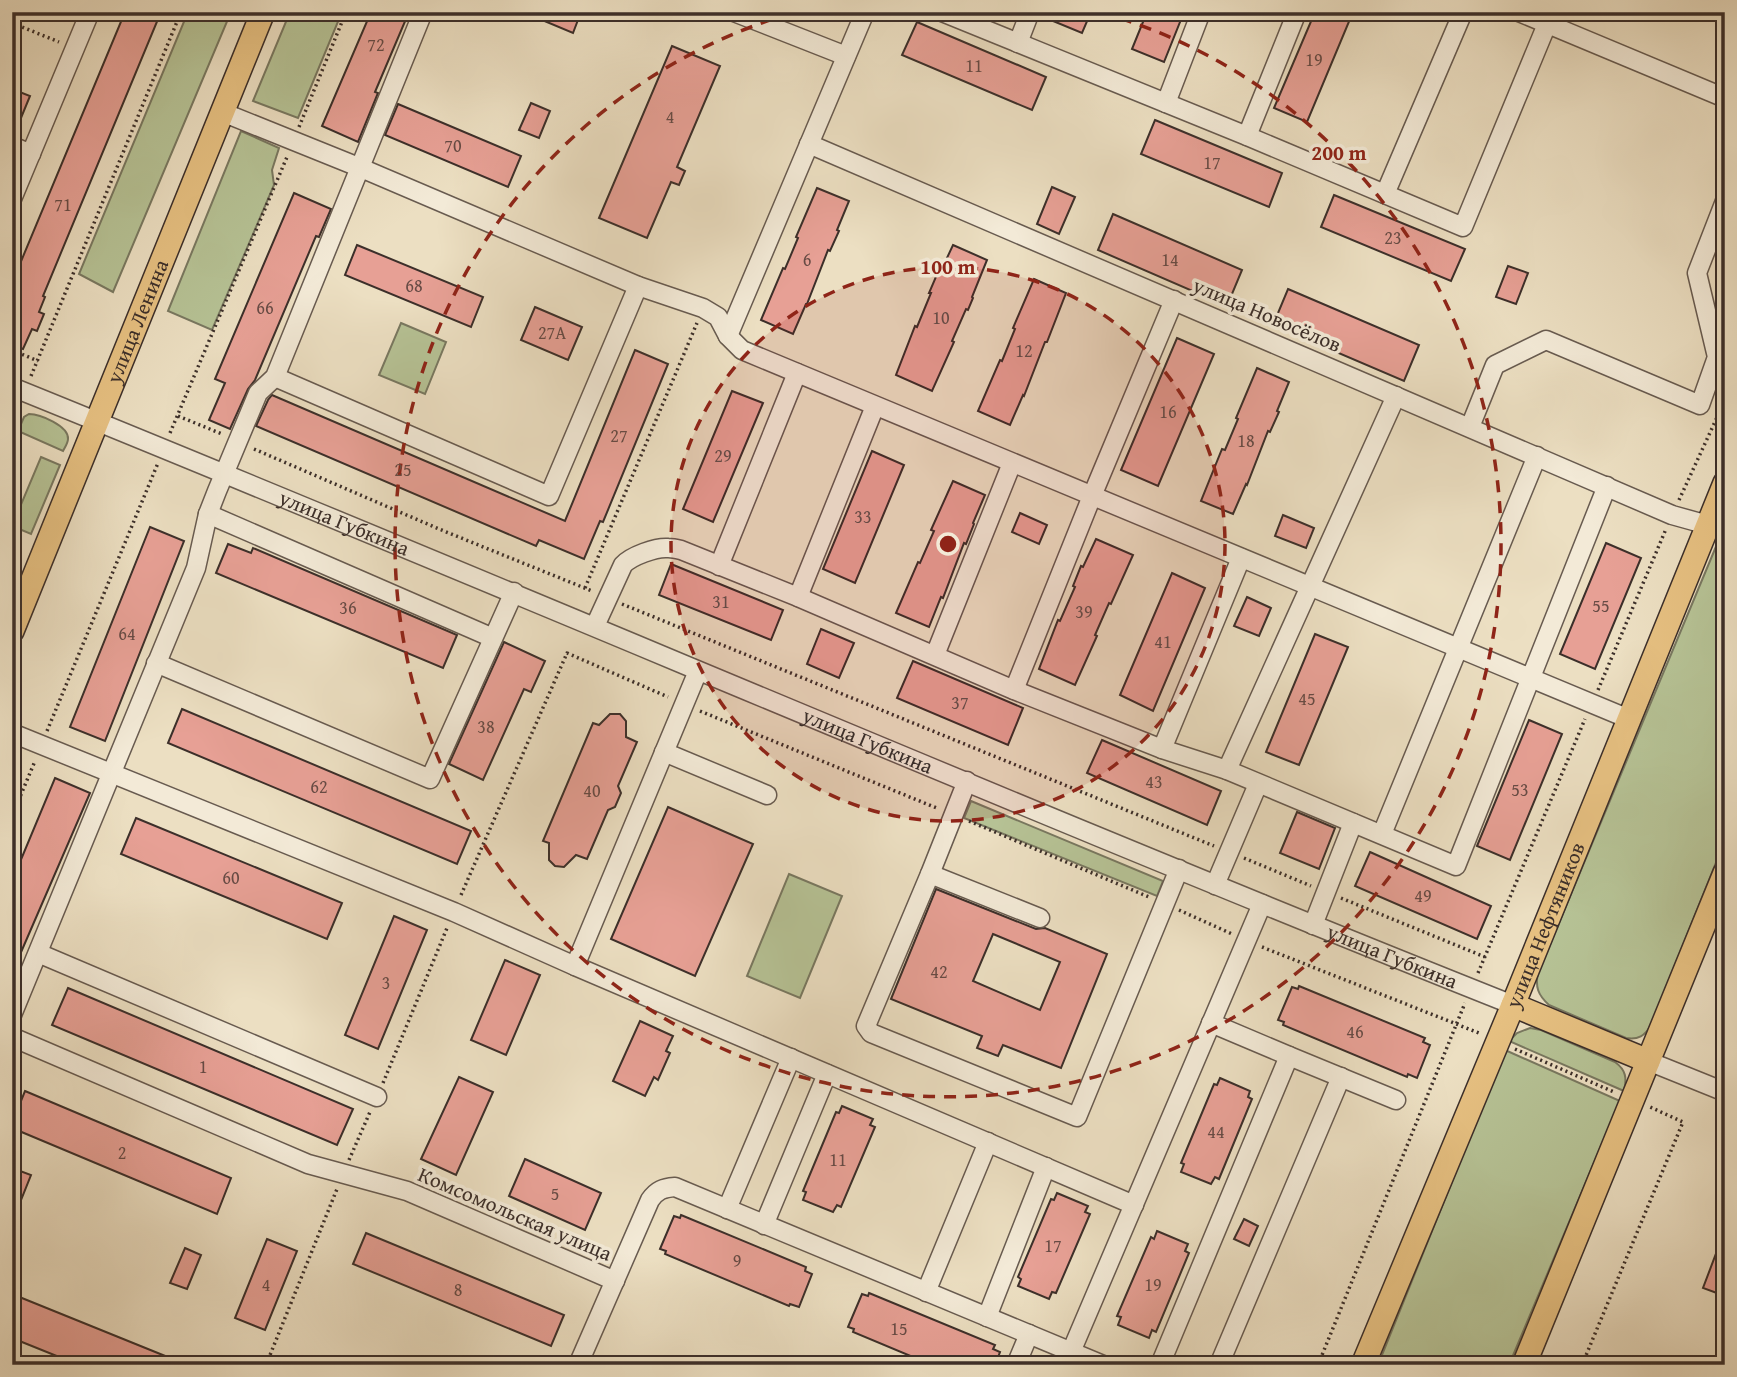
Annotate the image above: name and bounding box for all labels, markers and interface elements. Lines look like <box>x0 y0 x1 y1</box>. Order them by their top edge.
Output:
house number: 72 <box>367 31 385 58</box>
house number: 19 <box>1305 46 1323 73</box>
house number: 11 <box>965 52 983 79</box>
house number: 4 <box>666 103 674 130</box>
house number: 70 <box>444 132 462 159</box>
text: 200 m <box>1311 137 1367 168</box>
house number: 17 <box>1203 149 1221 176</box>
house number: 71 <box>54 191 72 218</box>
house number: 23 <box>1384 224 1402 251</box>
house number: 6 <box>803 246 811 273</box>
house number: 14 <box>1161 246 1179 273</box>
text: 100 m <box>920 251 976 282</box>
street label: улица Ленина <box>98 255 176 389</box>
street label: улица Новосёлов <box>1187 269 1346 360</box>
house number: 68 <box>405 272 423 299</box>
house number: 66 <box>256 294 274 321</box>
house number: 10 <box>932 304 950 331</box>
house number: 27А <box>538 319 566 346</box>
house number: 12 <box>1015 337 1033 364</box>
house number: 16 <box>1159 398 1177 425</box>
house number: 27 <box>610 422 628 449</box>
house number: 18 <box>1237 427 1255 454</box>
house number: 29 <box>714 442 732 469</box>
house number: 25 <box>394 456 412 483</box>
street label: улица Губкина <box>273 481 414 564</box>
house number: 33 <box>854 503 872 530</box>
centre of rings <box>936 532 960 556</box>
house number: 31 <box>712 588 730 615</box>
house number: 55 <box>1592 592 1610 619</box>
house number: 36 <box>339 594 357 621</box>
house number: 39 <box>1075 598 1093 625</box>
house number: 64 <box>118 620 136 647</box>
house number: 41 <box>1154 628 1172 655</box>
house number: 45 <box>1298 685 1316 712</box>
house number: 37 <box>951 689 969 716</box>
street label: улица Губкина <box>797 699 938 782</box>
house number: 38 <box>477 713 495 740</box>
house number: 43 <box>1145 768 1163 795</box>
house number: 62 <box>310 773 328 800</box>
house number: 53 <box>1511 776 1529 803</box>
house number: 40 <box>583 777 601 804</box>
street label: улица Нефтяников <box>1497 837 1593 1014</box>
house number: 60 <box>222 864 240 891</box>
house number: 49 <box>1414 882 1432 909</box>
street label: улица Губкина <box>1321 915 1462 996</box>
house number: 42 <box>930 958 948 985</box>
house number: 3 <box>382 969 390 996</box>
house number: 46 <box>1346 1018 1364 1045</box>
house number: 1 <box>199 1053 207 1080</box>
house number: 44 <box>1207 1118 1225 1145</box>
house number: 2 <box>118 1139 126 1166</box>
house number: 11 <box>829 1146 847 1173</box>
street label: Комсомольская улица <box>413 1159 617 1268</box>
house number: 5 <box>551 1180 559 1207</box>
house number: 17 <box>1044 1232 1062 1259</box>
house number: 9 <box>733 1247 741 1274</box>
house number: 4 <box>262 1271 270 1298</box>
house number: 19 <box>1144 1271 1162 1298</box>
house number: 8 <box>454 1276 462 1303</box>
house number: 15 <box>890 1315 908 1342</box>

